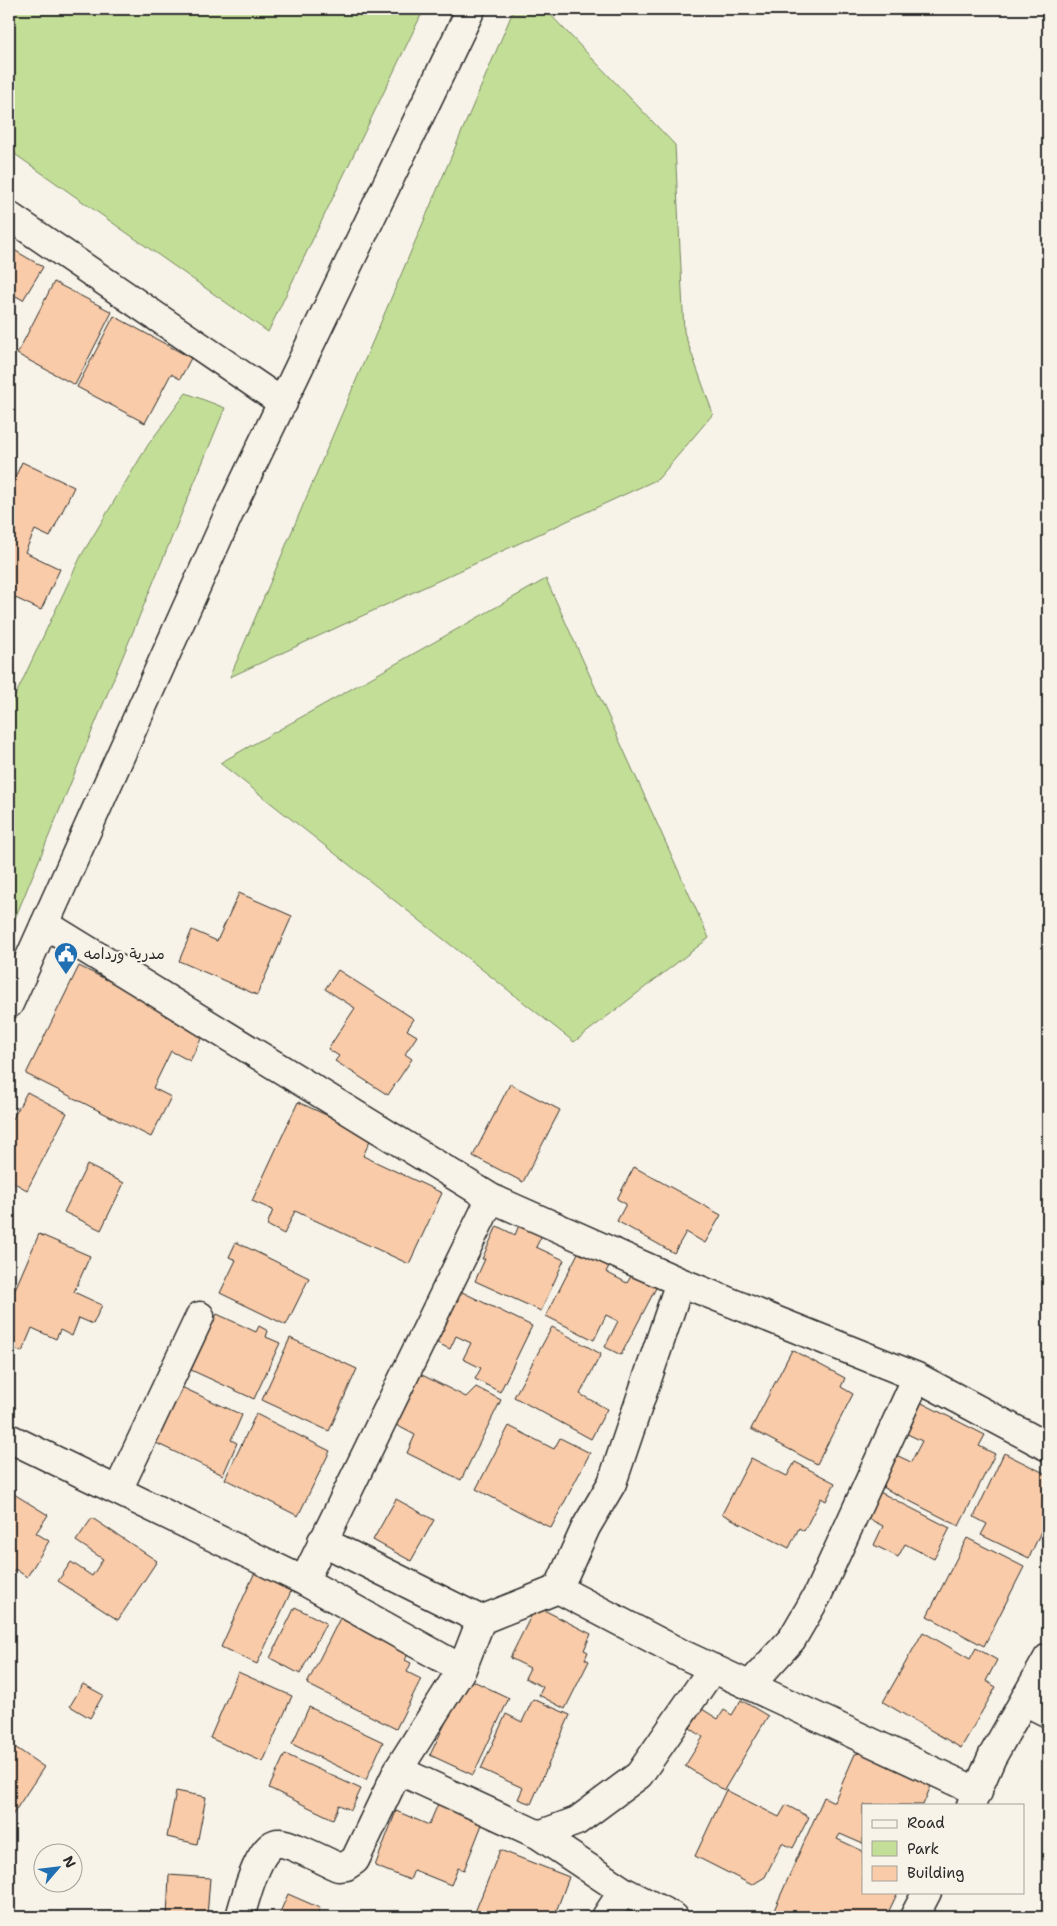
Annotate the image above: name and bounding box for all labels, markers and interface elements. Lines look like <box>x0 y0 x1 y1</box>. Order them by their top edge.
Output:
public building icon: مدرية وردامه <box>53 941 79 975</box>
place label: مدرية وردامه <box>84 944 165 964</box>
legend <box>862 1804 1024 1894</box>
text: Road <box>907 1813 945 1833</box>
text: Park <box>907 1839 939 1859</box>
north arrow <box>32 1844 82 1894</box>
text: N <box>59 1853 80 1871</box>
text: Building <box>907 1863 964 1883</box>

